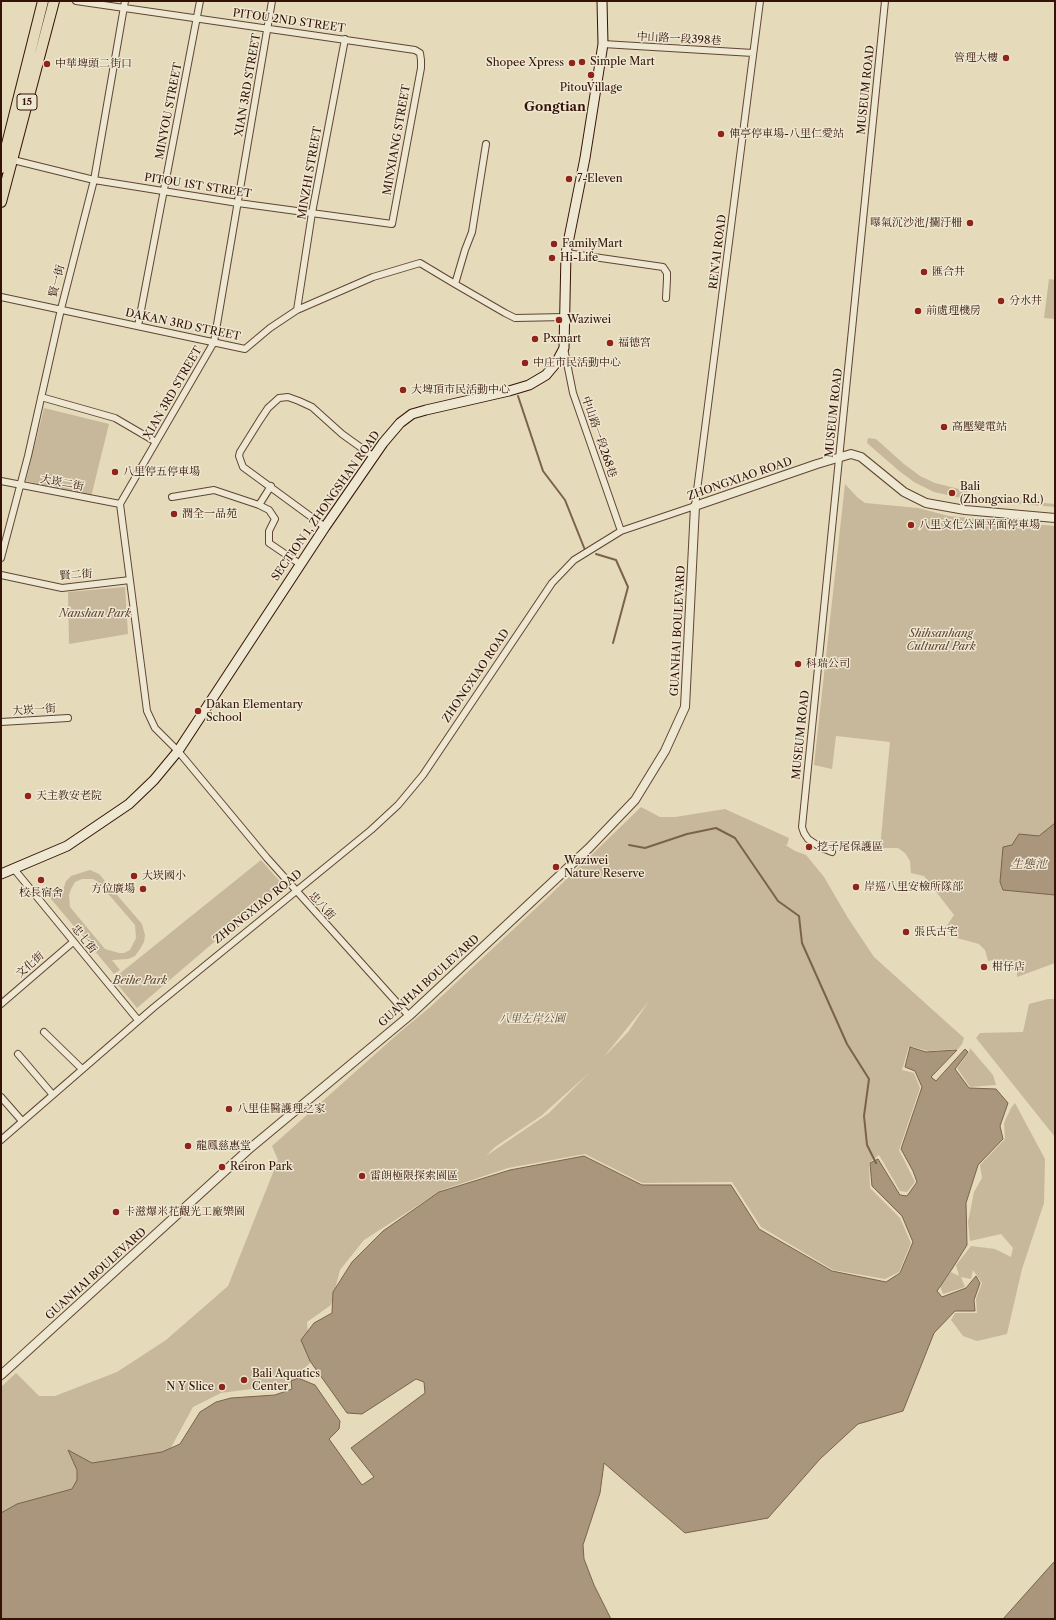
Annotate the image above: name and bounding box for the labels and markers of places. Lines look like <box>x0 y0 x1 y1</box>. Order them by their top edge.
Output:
place label: 管理大樓 <box>954 51 998 65</box>
marker: 管理大樓 <box>1001 53 1011 63</box>
place label: Simple Mart <box>590 55 655 69</box>
place label: Shopee Xpress <box>486 56 564 70</box>
place label: 中華埤頭二街口 <box>55 57 132 71</box>
marker: Simple Mart <box>577 57 587 67</box>
marker: Shopee Xpress <box>567 58 577 68</box>
marker: 中華埤頭二街口 <box>42 59 52 69</box>
marker: PitouVillage <box>586 70 596 80</box>
place label: PitouVillage <box>560 81 622 95</box>
place label: 俥亭停車場-八里仁愛站 <box>729 127 844 141</box>
marker: 俥亭停車場-八里仁愛站 <box>716 129 726 139</box>
place label: 7-Eleven <box>577 172 623 186</box>
marker: 7-Eleven <box>564 174 574 184</box>
place label: 曝氣沉沙池/攔汙柵 <box>870 216 962 230</box>
marker: 曝氣沉沙池/攔汙柵 <box>965 218 975 228</box>
place label: FamilyMart <box>562 237 623 251</box>
marker: FamilyMart <box>549 239 559 249</box>
place label: Hi-Life <box>560 251 598 265</box>
marker: Hi-Life <box>547 253 557 263</box>
place label: 匯合井 <box>932 265 965 279</box>
marker: 匯合井 <box>919 267 929 277</box>
place label: 分水井 <box>1009 294 1042 308</box>
marker: 分水井 <box>996 296 1006 306</box>
place label: 前處理機房 <box>926 304 981 318</box>
marker: 前處理機房 <box>913 306 923 316</box>
place label: Waziwei <box>567 313 611 327</box>
marker: Waziwei <box>554 315 564 325</box>
place label: Pxmart <box>543 332 581 346</box>
marker: Pxmart <box>530 334 540 344</box>
place label: 福德宮 <box>618 336 651 350</box>
marker: 福德宮 <box>605 338 615 348</box>
place label: 中庄市民活動中心 <box>533 356 621 370</box>
marker: 中庄市民活動中心 <box>520 358 530 368</box>
place label: 大埤頂市民活動中心 <box>411 383 510 397</box>
marker: 大埤頂市民活動中心 <box>398 385 408 395</box>
place label: 高壓變電站 <box>952 420 1007 434</box>
marker: 高壓變電站 <box>939 422 949 432</box>
place label: 八里停五停車場 <box>123 465 200 479</box>
marker: 八里停五停車場 <box>110 467 120 477</box>
place label: Bali (Zhongxiao Rd.) <box>960 480 1043 506</box>
marker: Bali (Zhongxiao Rd.) <box>947 488 957 498</box>
place label: 潤全一品苑 <box>182 507 237 521</box>
marker: 潤全一品苑 <box>169 509 179 519</box>
place label: 八里文化公園平面停車場 <box>919 518 1040 532</box>
marker: 八里文化公園平面停車場 <box>906 520 916 530</box>
place label: 科瑞公司 <box>806 657 850 671</box>
marker: 科瑞公司 <box>793 659 803 669</box>
place label: Dakan Elementary School <box>206 698 303 724</box>
marker: Dakan Elementary School <box>193 706 203 716</box>
place label: 天主教安老院 <box>36 789 102 803</box>
marker: 天主教安老院 <box>23 791 33 801</box>
place label: 挖子尾保護區 <box>817 840 883 854</box>
marker: 挖子尾保護區 <box>804 842 814 852</box>
place label: Waziwei Nature Reserve <box>564 854 644 880</box>
marker: Waziwei Nature Reserve <box>551 862 561 872</box>
place label: 大崁國小 <box>142 869 186 883</box>
marker: 大崁國小 <box>129 871 139 881</box>
marker: 校長宿舍 <box>36 875 46 885</box>
place label: 岸巡八里安檢所隊部 <box>864 880 963 894</box>
place label: 方位廣場 <box>91 882 135 896</box>
marker: 岸巡八里安檢所隊部 <box>851 882 861 892</box>
marker: 方位廣場 <box>138 884 148 894</box>
place label: 校長宿舍 <box>19 886 63 900</box>
place label: 張氏古宅 <box>914 925 958 939</box>
marker: 張氏古宅 <box>901 927 911 937</box>
place label: 柑仔店 <box>992 960 1025 974</box>
marker: 柑仔店 <box>979 962 989 972</box>
place label: 八里佳醫護理之家 <box>237 1102 325 1116</box>
marker: 八里佳醫護理之家 <box>224 1104 234 1114</box>
place label: 龍鳳慈惠堂 <box>196 1139 251 1153</box>
marker: 龍鳳慈惠堂 <box>183 1141 193 1151</box>
place label: Reiron Park <box>230 1160 292 1174</box>
marker: Reiron Park <box>217 1162 227 1172</box>
place label: 雷朗極限探索園區 <box>370 1169 458 1183</box>
marker: 雷朗極限探索園區 <box>357 1171 367 1181</box>
place label: 卡滋爆米花觀光工廠樂園 <box>124 1205 245 1219</box>
marker: 卡滋爆米花觀光工廠樂園 <box>111 1207 121 1217</box>
place label: Bali Aquatics Center <box>252 1367 320 1393</box>
marker: Bali Aquatics Center <box>239 1375 249 1385</box>
place label: N Y Slice <box>166 1380 214 1394</box>
marker: N Y Slice <box>217 1382 227 1392</box>

